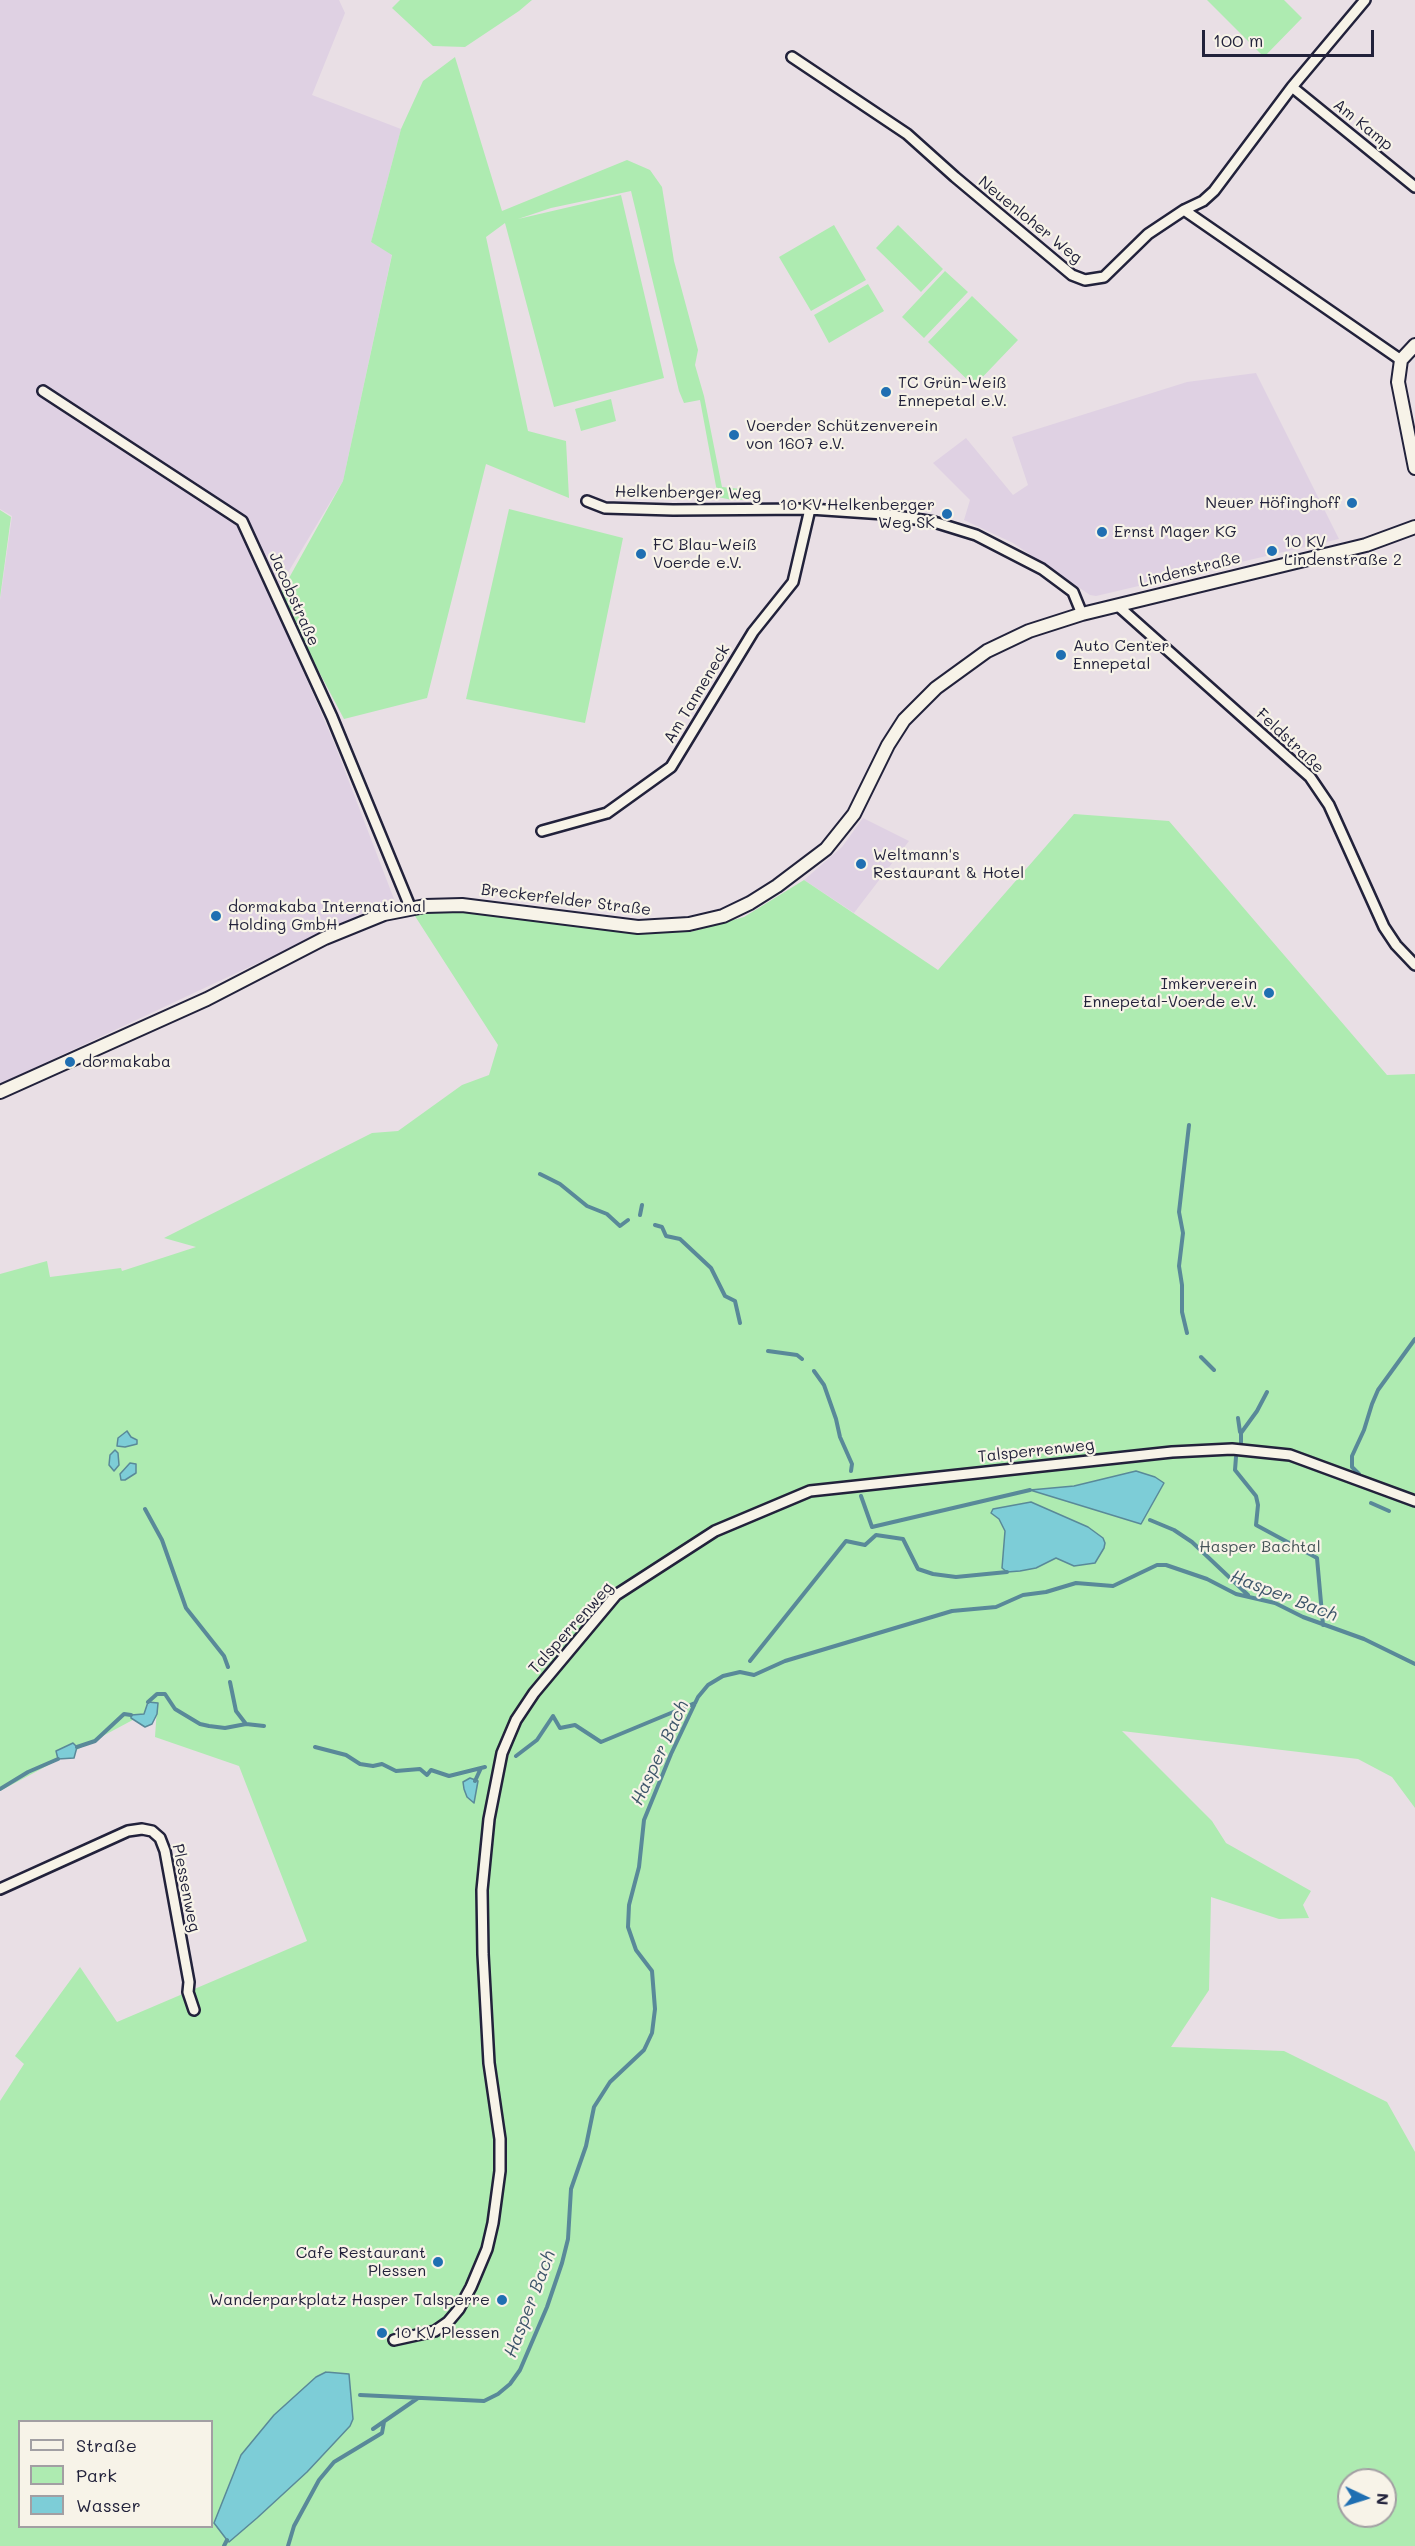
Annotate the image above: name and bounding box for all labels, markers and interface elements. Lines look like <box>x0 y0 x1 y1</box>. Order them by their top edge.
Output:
scale bar <box>1205 18 1378 56</box>
text: 100 m <box>1213 28 1263 52</box>
street label: Am Kamp <box>1329 95 1397 155</box>
street label: Neuenloher Weg <box>974 172 1086 268</box>
place label: TC Grün-Weiß Ennepetal e.V. <box>898 373 1007 411</box>
marker: TC Grün-Weiß Ennepetal e.V. <box>879 385 893 399</box>
place label: Voerder Schützenverein von 1607 e.V. <box>746 416 938 454</box>
marker: Voerder Schützenverein von 1607 e.V. <box>727 428 741 442</box>
street label: Helkenberger Weg <box>615 482 761 504</box>
place label: Neuer Höfinghoff <box>1205 493 1340 513</box>
place label: 10 KV Helkenberger Weg SK <box>780 495 935 533</box>
marker: Neuer Höfinghoff <box>1345 496 1359 510</box>
marker: 10 KV Helkenberger Weg SK <box>940 507 954 521</box>
place label: Ernst Mager KG <box>1114 522 1237 542</box>
marker: Ernst Mager KG <box>1095 525 1109 539</box>
place label: 10 KV Lindenstraße 2 <box>1284 532 1402 570</box>
place label: FC Blau-Weiß Voerde e.V. <box>653 535 757 573</box>
marker: 10 KV Lindenstraße 2 <box>1265 544 1279 558</box>
marker: FC Blau-Weiß Voerde e.V. <box>634 547 648 561</box>
street label: Lindenstraße <box>1137 548 1243 592</box>
street label: Jacobstraße <box>265 549 323 649</box>
place label: Auto Center Ennepetal <box>1073 636 1170 674</box>
street label: Am Tanneneck <box>660 641 734 747</box>
marker: Auto Center Ennepetal <box>1054 648 1068 662</box>
street label: Feldstraße <box>1252 705 1328 777</box>
place label: Weltmann's Restaurant & Hotel <box>873 845 1024 883</box>
marker: Weltmann's Restaurant & Hotel <box>854 857 868 871</box>
street label: Breckerfelder Straße <box>480 880 652 920</box>
place label: dormakaba International Holding GmbH <box>228 897 426 935</box>
marker: dormakaba International Holding GmbH <box>209 909 223 923</box>
place label: Imkerverein Ennepetal-Voerde e.V. <box>1083 974 1257 1012</box>
marker: Imkerverein Ennepetal-Voerde e.V. <box>1262 986 1276 1000</box>
place label: dormakaba <box>82 1052 171 1072</box>
marker: dormakaba <box>63 1055 77 1069</box>
street label: Talsperrenweg <box>977 1435 1095 1467</box>
park label: Hasper Bachtal <box>1199 1537 1321 1557</box>
water label: Hasper Bach <box>1227 1566 1341 1626</box>
street label: Talsperrenweg <box>525 1578 617 1678</box>
water label: Hasper Bach <box>626 1697 694 1809</box>
street label: Plessenweg <box>168 1842 204 1934</box>
place label: Cafe Restaurant Plessen <box>296 2243 426 2281</box>
water label: Hasper Bach <box>500 2247 560 2361</box>
marker: Cafe Restaurant Plessen <box>431 2255 445 2269</box>
place label: Wanderparkplatz Hasper Talsperre <box>209 2290 490 2310</box>
marker: Wanderparkplatz Hasper Talsperre <box>495 2293 509 2307</box>
place label: 10 KV Plessen <box>394 2323 499 2343</box>
marker: 10 KV Plessen <box>375 2326 389 2340</box>
legend <box>18 2420 213 2528</box>
text: Straße <box>76 2433 137 2457</box>
text: Park <box>76 2463 117 2487</box>
north arrow <box>1337 2468 1397 2528</box>
text: N <box>1373 2492 1394 2506</box>
text: Wasser <box>76 2493 141 2517</box>

